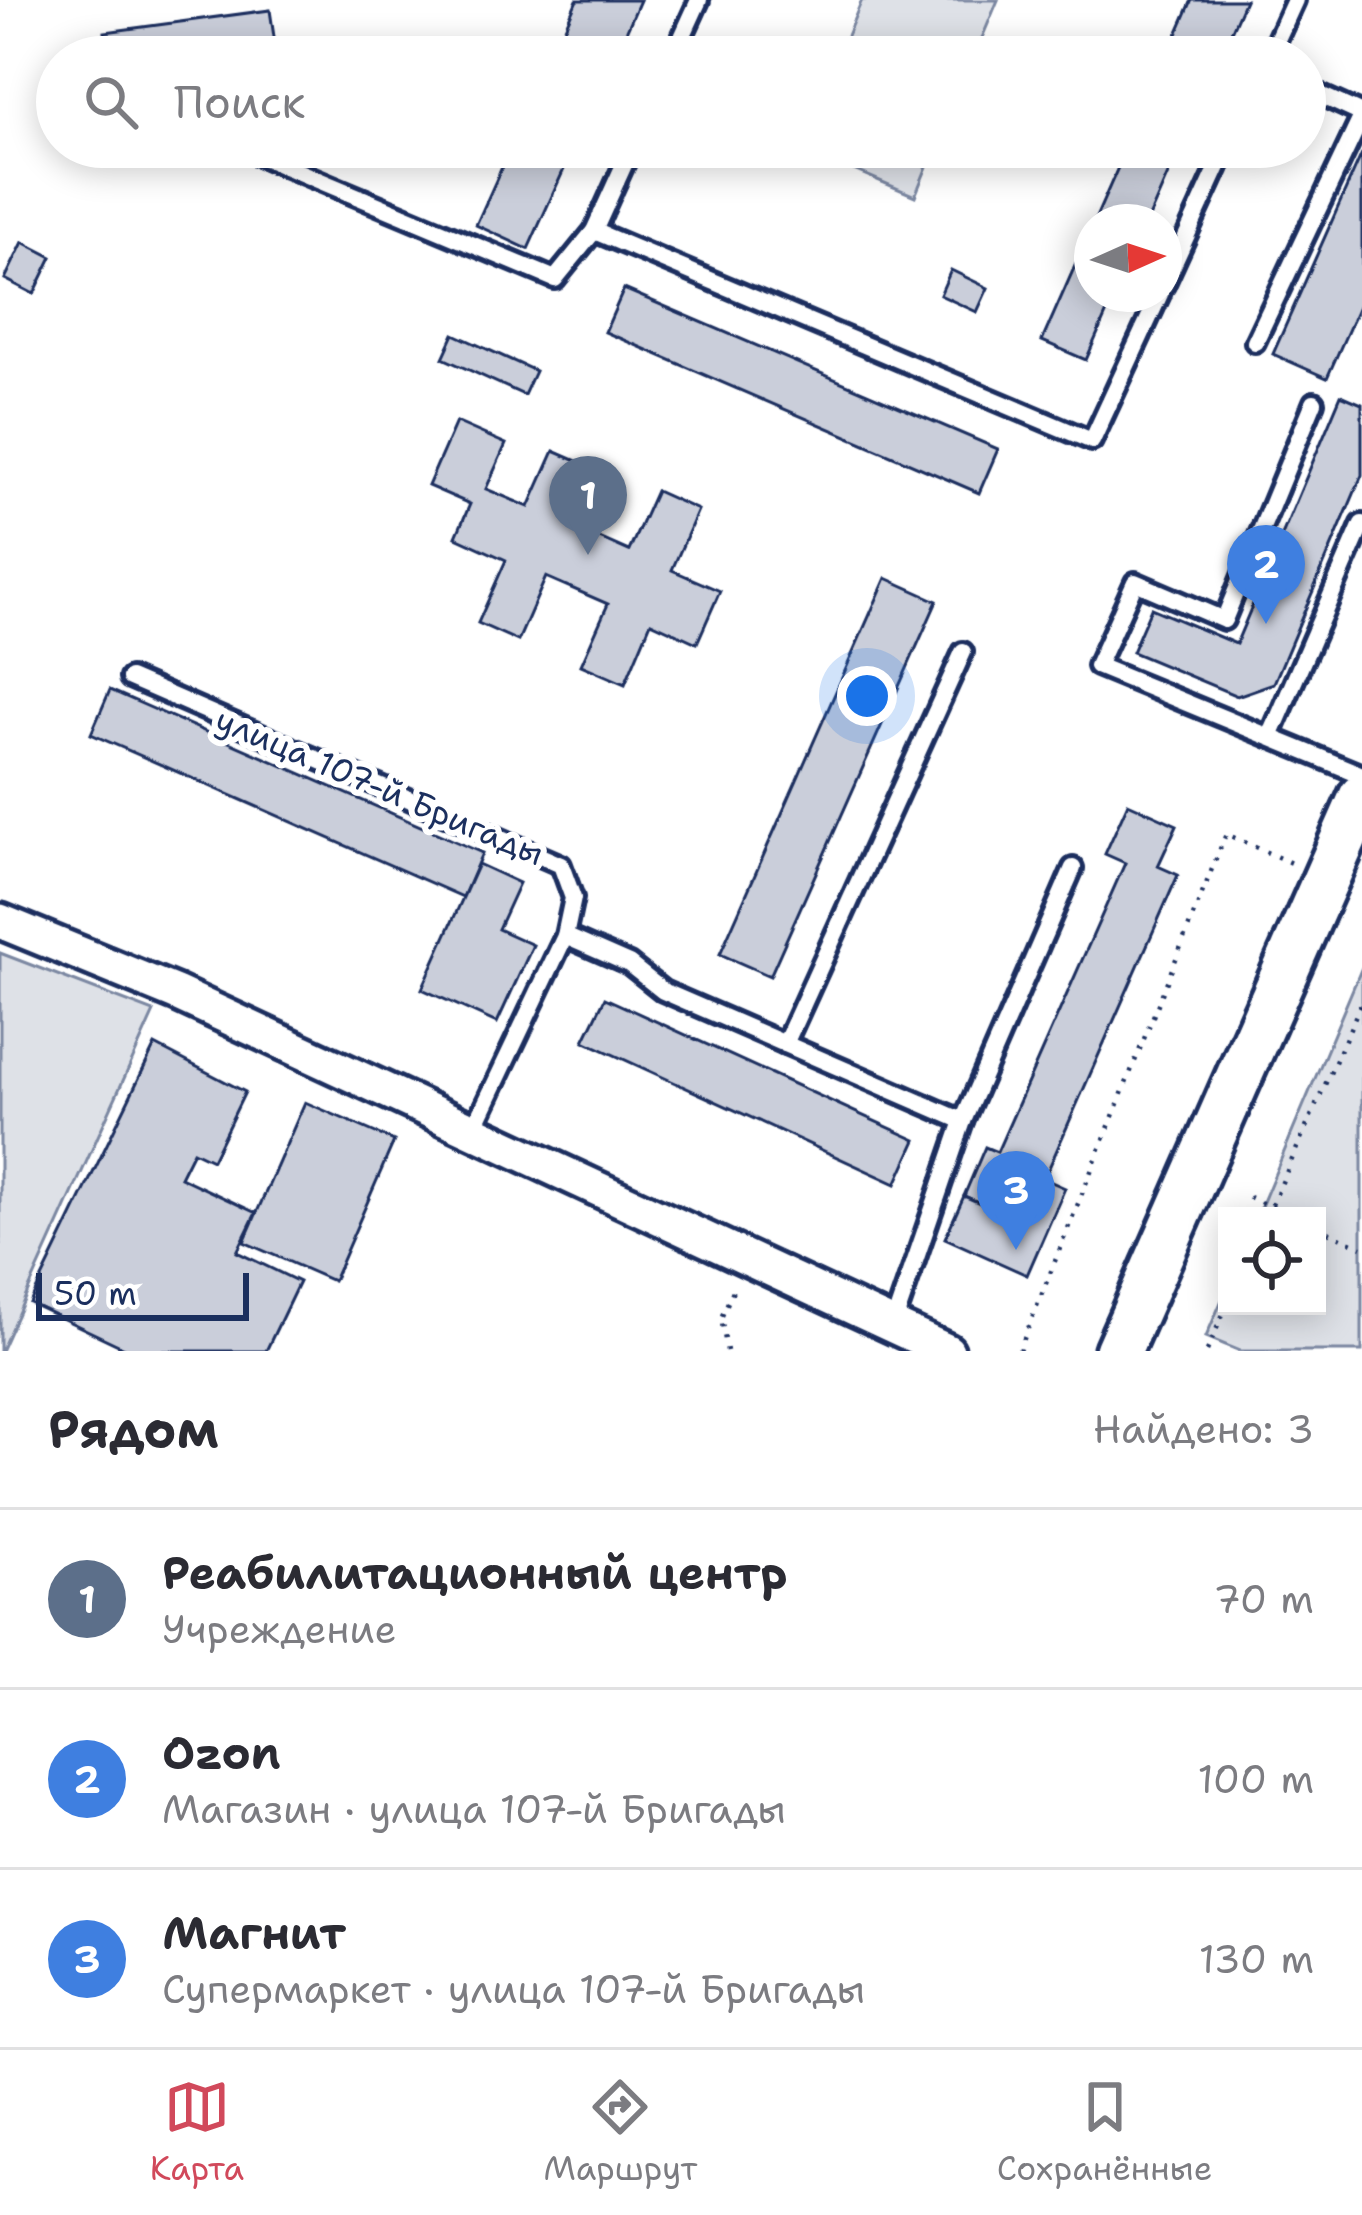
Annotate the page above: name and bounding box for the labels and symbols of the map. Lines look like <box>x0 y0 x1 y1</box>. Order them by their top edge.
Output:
north arrow <box>1074 204 1182 312</box>
pin: 1 <box>549 456 627 555</box>
pin: 2 <box>1227 525 1305 624</box>
your location <box>837 666 897 726</box>
street label: улица 107-й Бригады <box>209 697 551 876</box>
pin: 3 <box>977 1151 1055 1250</box>
scale bar <box>36 1267 249 1320</box>

